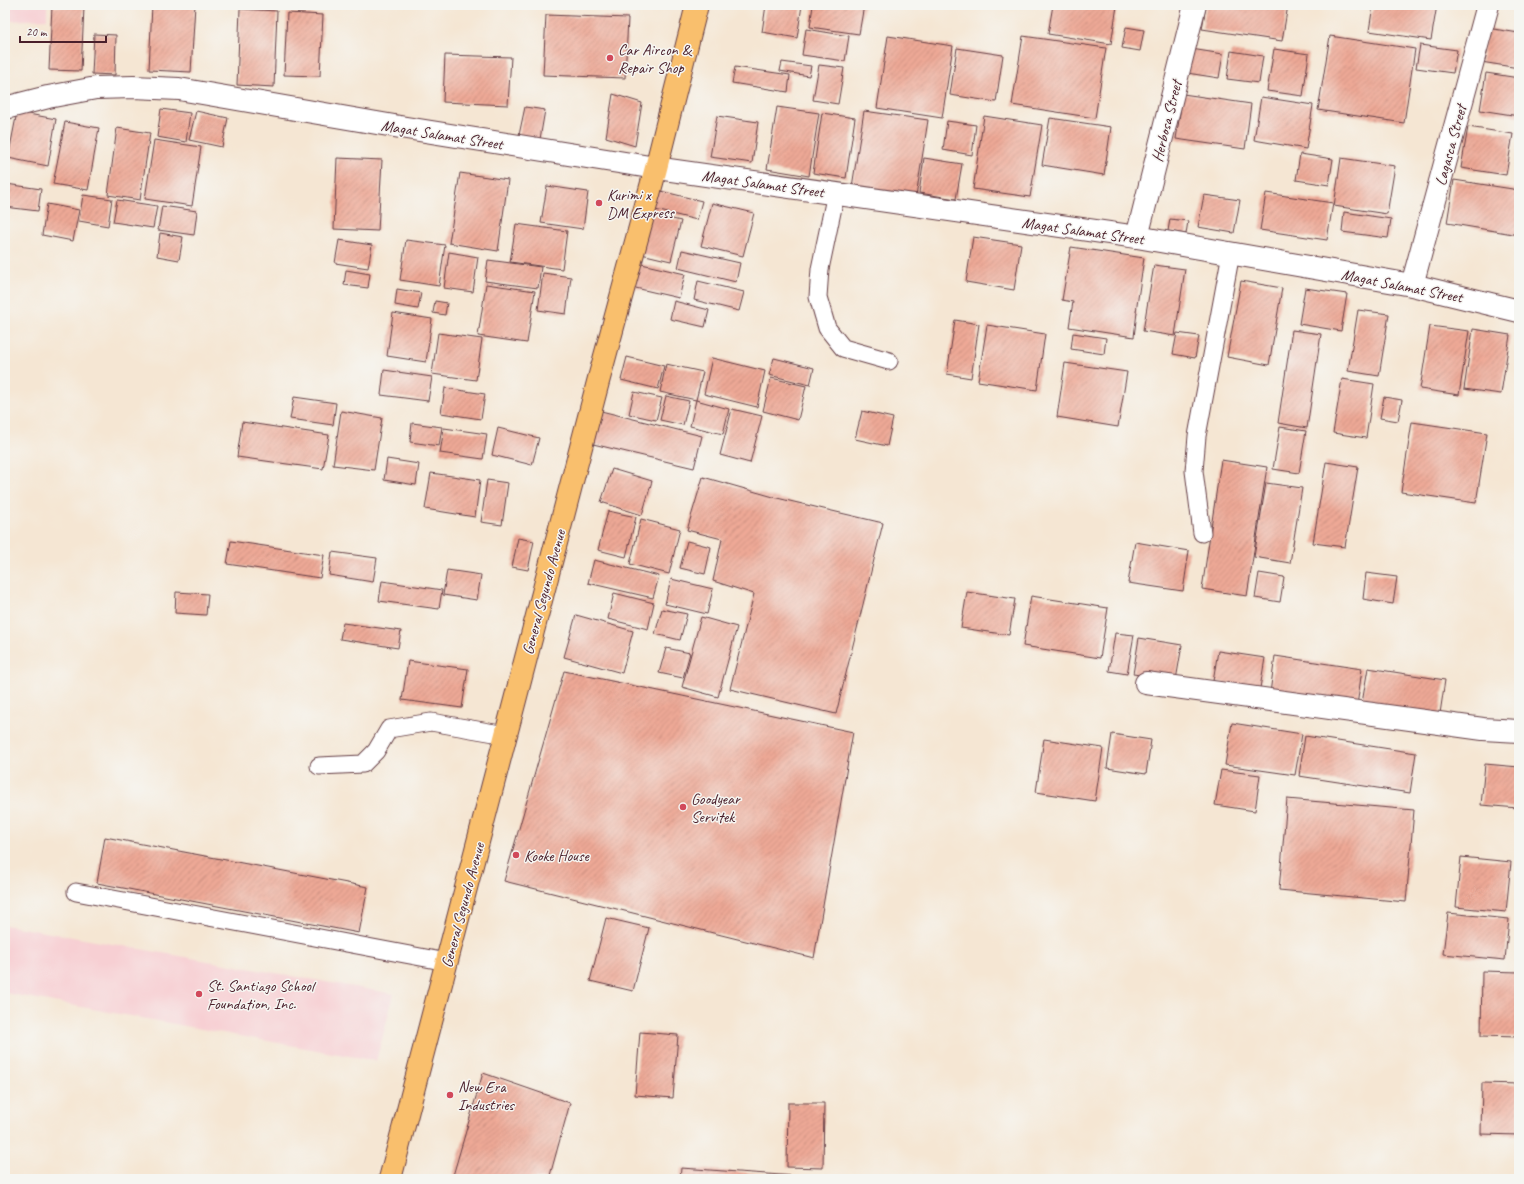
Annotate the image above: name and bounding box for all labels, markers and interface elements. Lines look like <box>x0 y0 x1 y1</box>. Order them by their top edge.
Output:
scale bar <box>20 18 106 44</box>
text: 20 m <box>26 24 48 40</box>
place label: Car Aircon & Repair Shop <box>618 40 693 78</box>
marker: Car Aircon & Repair Shop <box>605 53 615 63</box>
street label: Herbosa Street <box>1147 76 1187 164</box>
street label: Lagasca Street <box>1431 100 1472 188</box>
street label: Magat Salamat Street <box>380 115 506 155</box>
street label: Magat Salamat Street <box>701 166 827 203</box>
place label: Kurimi x DM Express <box>607 185 675 223</box>
marker: Kurimi x DM Express <box>594 198 604 208</box>
street label: Magat Salamat Street <box>1021 213 1147 250</box>
street label: Magat Salamat Street <box>1340 264 1466 308</box>
street label: General Segundo Avenue <box>518 526 571 657</box>
place label: Goodyear Servitek <box>691 789 741 827</box>
marker: Goodyear Servitek <box>678 802 688 812</box>
street label: General Segundo Avenue <box>437 839 490 970</box>
place label: Kooke House <box>524 846 590 866</box>
marker: Kooke House <box>511 850 521 860</box>
place label: St. Santiago School Foundation, Inc. <box>207 976 317 1014</box>
marker: St. Santiago School Foundation, Inc. <box>194 989 204 999</box>
place label: New Era Industries <box>458 1077 515 1115</box>
marker: New Era Industries <box>445 1090 455 1100</box>

